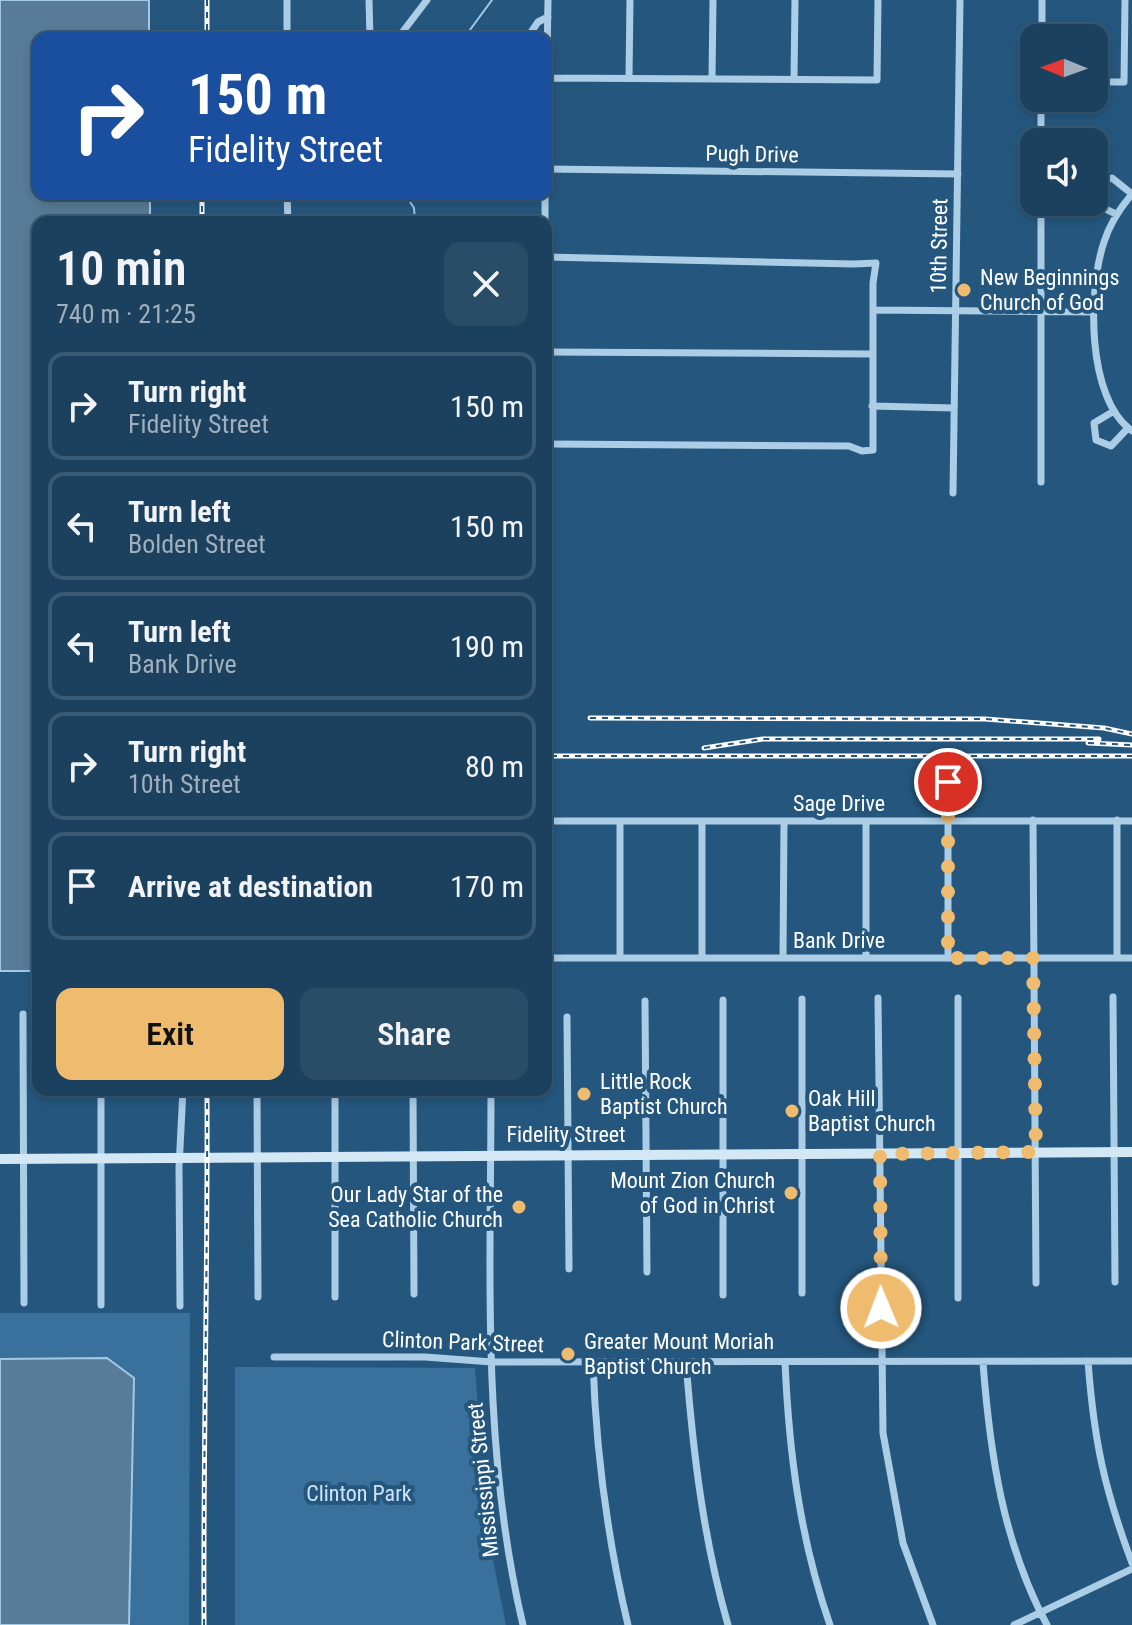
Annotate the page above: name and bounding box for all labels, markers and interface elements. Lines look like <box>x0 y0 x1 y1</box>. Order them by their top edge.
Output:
north arrow <box>1020 24 1108 112</box>
map controls <box>1020 24 1108 216</box>
text: 150 m <box>188 62 327 128</box>
icon: right <box>56 64 160 168</box>
button: sound <box>1020 128 1108 216</box>
text: Fidelity Street <box>188 129 383 171</box>
street label: Pugh Drive <box>705 141 799 167</box>
street label: 10th Street <box>926 198 952 294</box>
text: 10 min <box>56 240 186 297</box>
button: close <box>444 242 528 326</box>
place label: New Beginnings Church of God <box>980 265 1119 315</box>
marker: New Beginnings Church of God <box>955 281 973 299</box>
text: 740 m · 21:25 <box>56 299 196 329</box>
text: Turn right <box>128 374 246 409</box>
icon: right <box>60 384 104 428</box>
text: 150 m <box>450 389 524 424</box>
text: Fidelity Street <box>128 409 269 439</box>
text: Turn left <box>128 494 231 529</box>
icon: left <box>60 504 104 548</box>
text: 150 m <box>450 509 524 544</box>
text: Bolden Street <box>128 529 266 559</box>
text: Turn left <box>128 614 231 649</box>
icon: left <box>60 624 104 668</box>
text: 190 m <box>450 629 524 664</box>
text: Bank Drive <box>128 649 237 679</box>
text: Turn right <box>128 734 246 769</box>
icon: right <box>60 744 104 788</box>
pin <box>914 748 982 816</box>
text: 80 m <box>465 749 524 784</box>
icon: arrive <box>926 760 970 804</box>
text: 10th Street <box>128 769 241 799</box>
street label: Sage Drive <box>793 791 885 816</box>
icon: arrive <box>60 864 104 908</box>
text: Arrive at destination <box>128 869 373 904</box>
text: 170 m <box>450 869 524 904</box>
street label: Bank Drive <box>793 928 885 953</box>
button: Exit <box>56 988 284 1080</box>
button: Share <box>300 988 528 1080</box>
place label: Little Rock Baptist Church <box>600 1069 728 1119</box>
marker: Little Rock Baptist Church <box>575 1085 593 1103</box>
place label: Oak Hill Baptist Church <box>808 1086 936 1136</box>
marker: Oak Hill Baptist Church <box>783 1102 801 1120</box>
street label: Fidelity Street <box>506 1122 626 1147</box>
place label: Mount Zion Church of God in Christ <box>610 1168 775 1218</box>
place label: Our Lady Star of the Sea Catholic Church <box>328 1182 503 1232</box>
marker: Mount Zion Church of God in Christ <box>782 1184 800 1202</box>
marker: Our Lady Star of the Sea Catholic Church <box>510 1198 528 1216</box>
position arrow <box>839 1266 923 1350</box>
street label: Clinton Park Street <box>382 1327 544 1357</box>
place label: Greater Mount Moriah Baptist Church <box>584 1329 774 1379</box>
marker: Greater Mount Moriah Baptist Church <box>559 1345 577 1363</box>
street label: Mississippi Street <box>462 1401 504 1559</box>
park label: Clinton Park <box>306 1481 412 1506</box>

